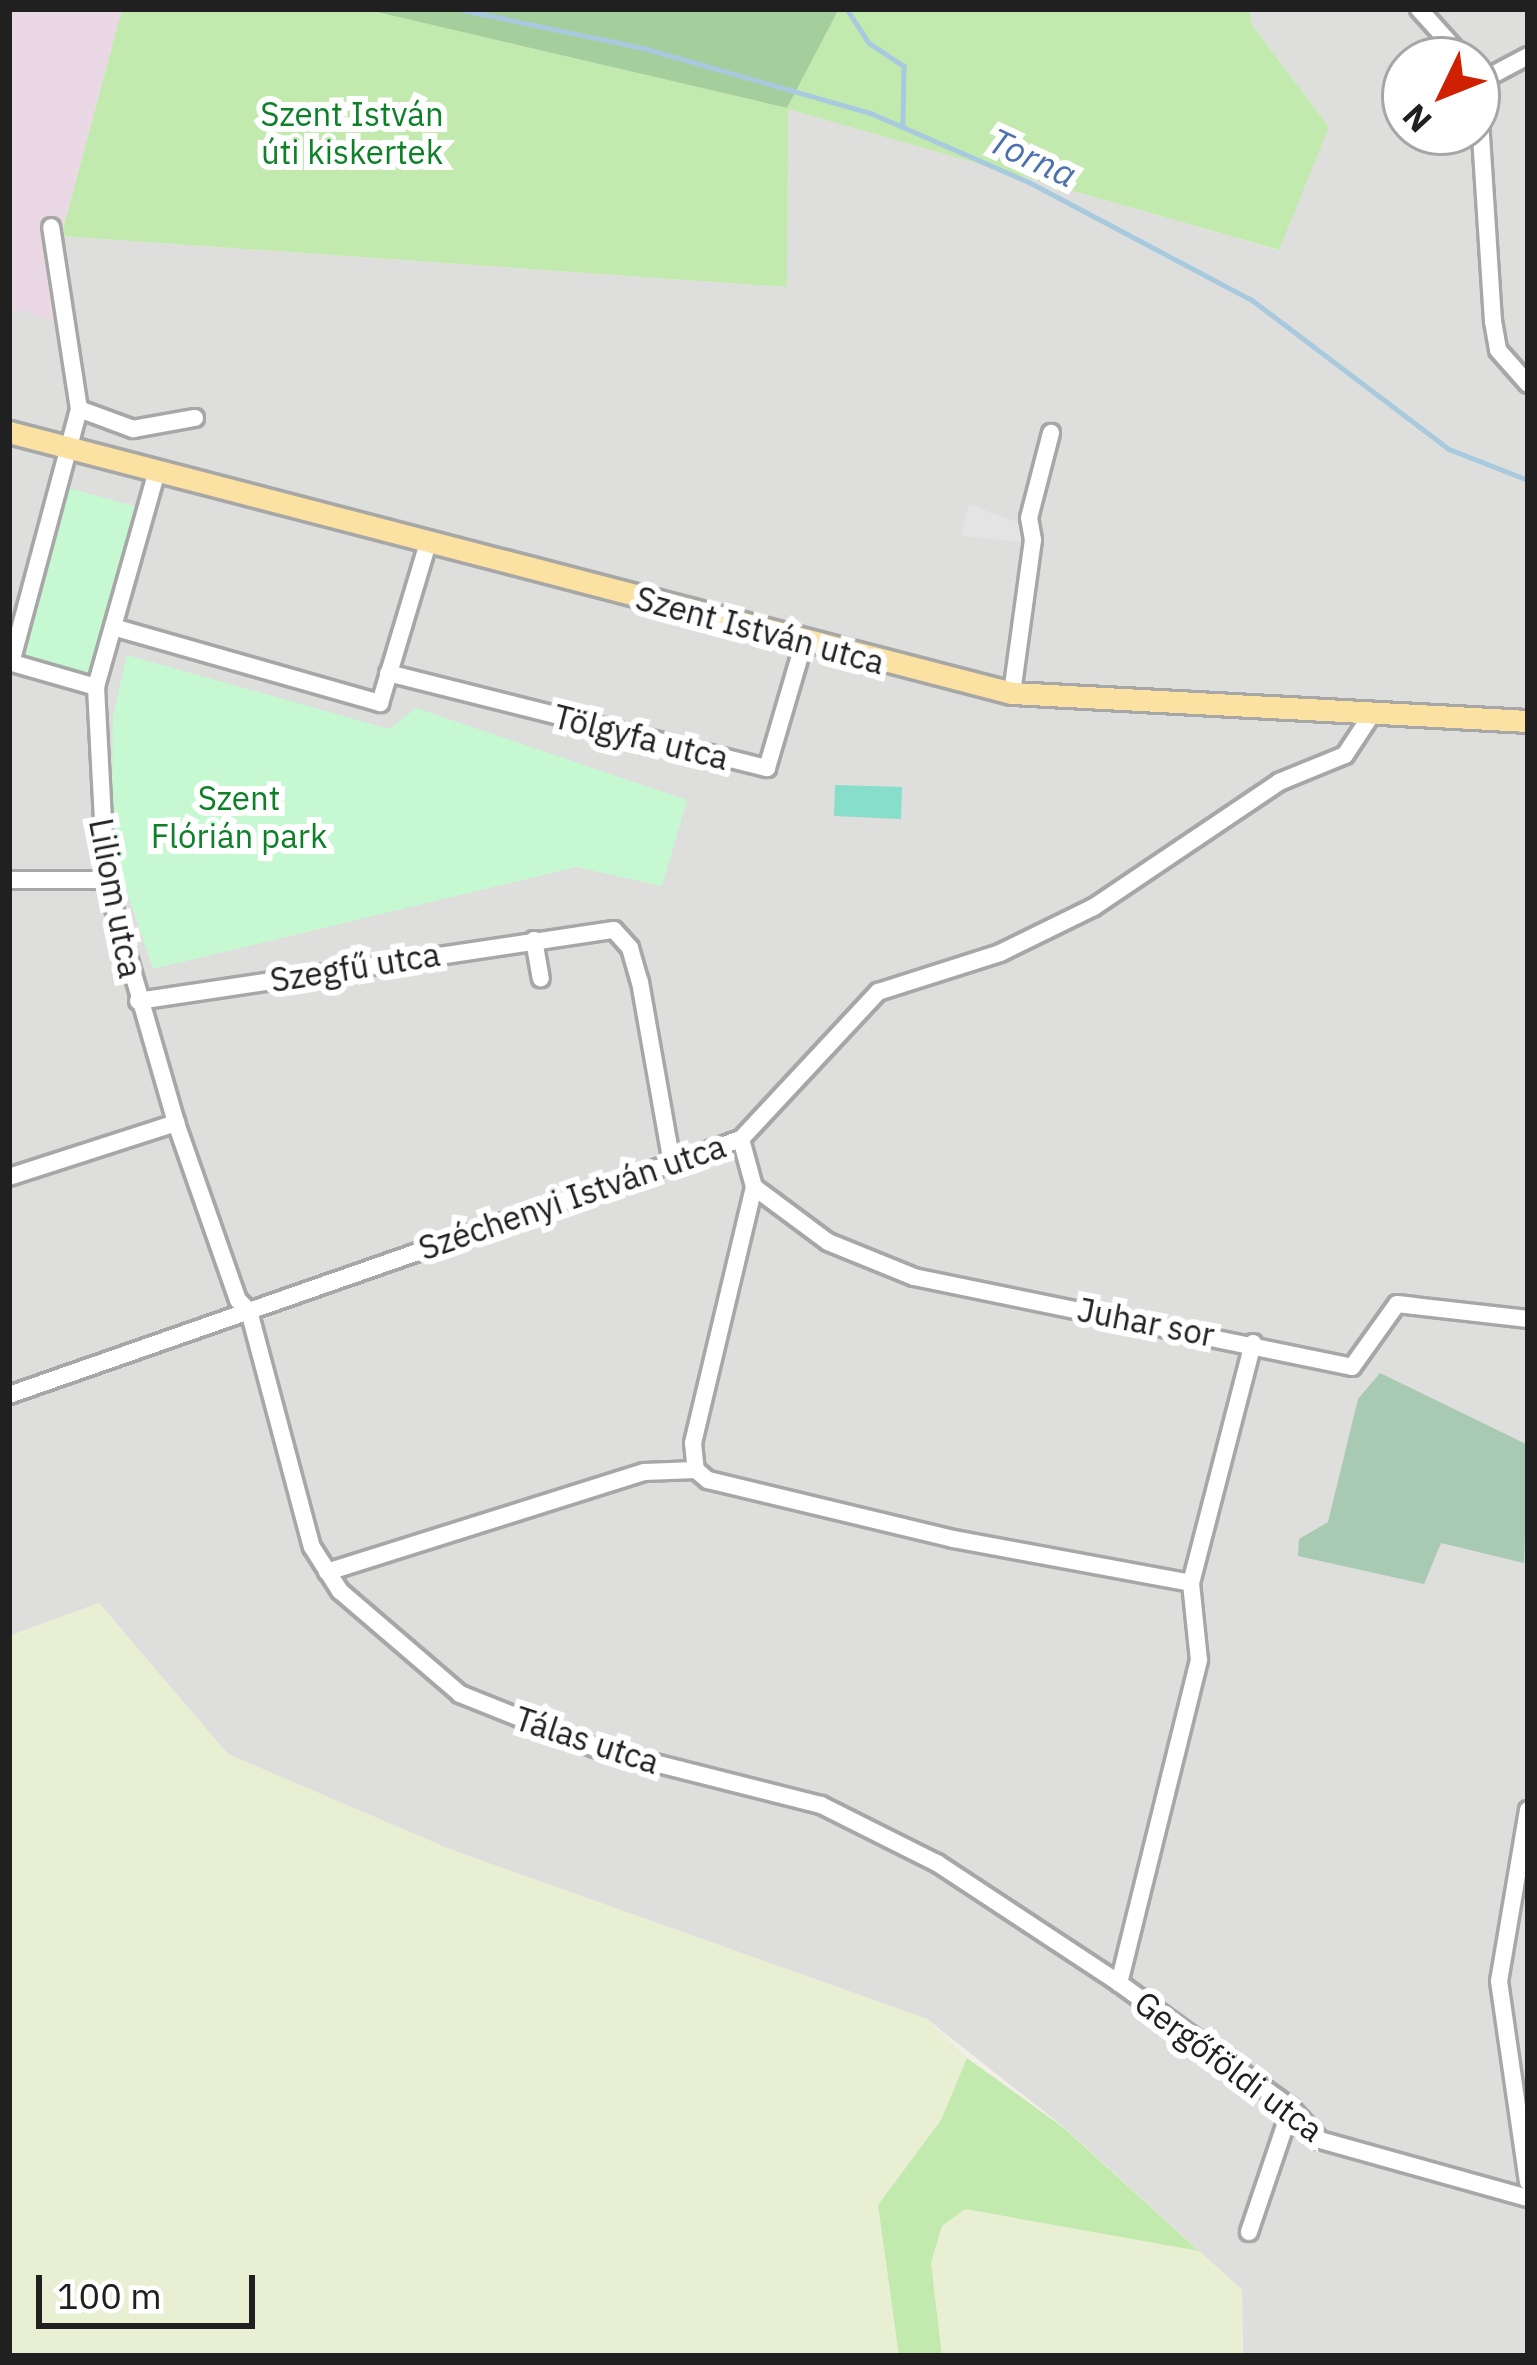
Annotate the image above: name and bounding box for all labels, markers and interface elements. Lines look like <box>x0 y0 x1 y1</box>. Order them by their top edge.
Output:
north arrow <box>1381 36 1501 156</box>
park label: Szent István úti kiskertek <box>260 94 444 172</box>
text: N <box>1393 95 1440 142</box>
water label: Torna <box>982 118 1084 196</box>
street label: Szent István utca <box>631 578 889 682</box>
street label: Tölgyfa utca <box>549 696 733 778</box>
park label: Szent Flórián park <box>151 778 327 856</box>
street label: Liliom utca <box>81 815 151 981</box>
street label: Szegfű utca <box>267 934 443 1000</box>
street label: Széchenyi István utca <box>413 1126 731 1268</box>
street label: Juhar sor <box>1074 1289 1218 1355</box>
street label: Tálas utca <box>510 1698 664 1782</box>
street label: Gergőföldi utca <box>1127 1982 1331 2150</box>
scale bar <box>42 2251 261 2325</box>
text: 100 m <box>57 2272 162 2319</box>

